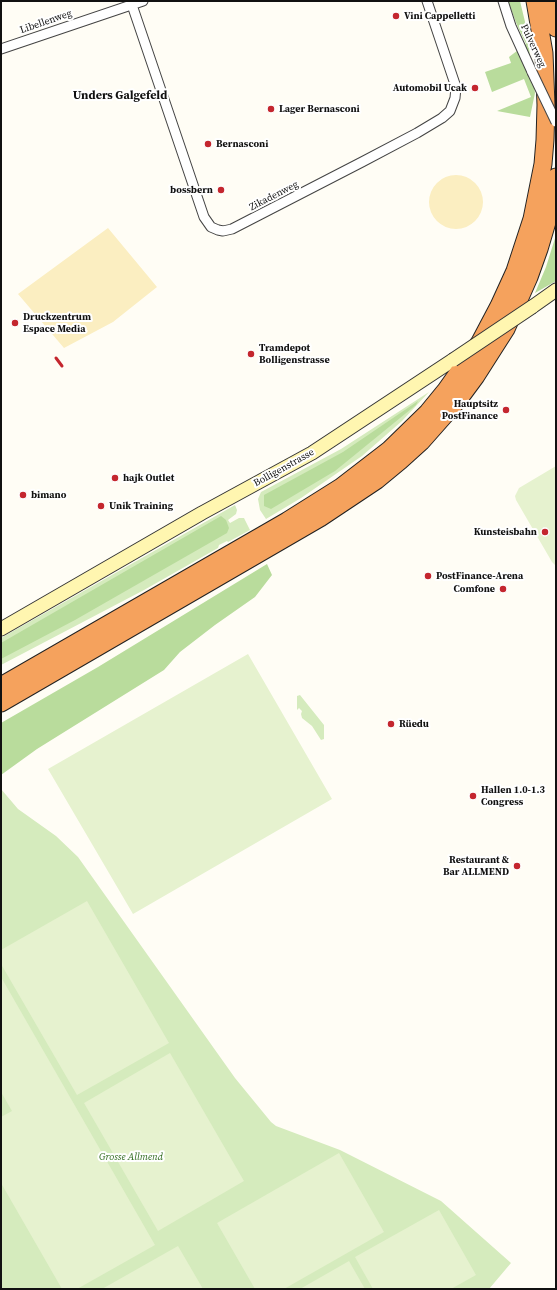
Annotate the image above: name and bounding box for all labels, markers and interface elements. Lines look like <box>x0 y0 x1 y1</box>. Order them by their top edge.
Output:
street label: Libellenweg <box>18 7 74 37</box>
place label: Vini Cappelletti <box>404 10 475 22</box>
marker: Vini Cappelletti <box>391 11 401 21</box>
street label: Pulverweg <box>518 22 548 70</box>
place label: Automobil Ucak <box>393 82 467 94</box>
marker: Automobil Ucak <box>470 83 480 93</box>
district label: Unders Galgefeld <box>73 89 167 103</box>
place label: Lager Bernasconi <box>279 103 360 115</box>
marker: Lager Bernasconi <box>266 104 276 114</box>
place label: Bernasconi <box>216 138 268 150</box>
marker: Bernasconi <box>203 139 213 149</box>
street label: Zikadenweg <box>248 179 300 213</box>
place label: bossbern <box>170 184 213 196</box>
marker: bossbern <box>216 185 226 195</box>
place label: Druckzentrum Espace Media <box>23 311 91 334</box>
marker: Druckzentrum Espace Media <box>10 318 20 328</box>
place label: Tramdepot Bolligenstrasse <box>259 342 330 366</box>
marker: Tramdepot Bolligenstrasse <box>246 349 256 359</box>
place label: Hauptsitz PostFinance <box>442 398 498 422</box>
marker: Hauptsitz PostFinance <box>501 405 511 415</box>
street label: Bolligenstrasse <box>252 446 316 490</box>
place label: hajk Outlet <box>123 472 174 484</box>
marker: hajk Outlet <box>110 473 120 483</box>
place label: bimano <box>31 489 66 501</box>
marker: bimano <box>18 490 28 500</box>
place label: Unik Training <box>109 500 173 512</box>
marker: Unik Training <box>96 501 106 511</box>
place label: Kunsteisbahn <box>474 526 537 538</box>
marker: Kunsteisbahn <box>540 527 550 537</box>
place label: PostFinance-Arena <box>436 570 523 582</box>
marker: PostFinance-Arena <box>423 571 433 581</box>
place label: Comfone <box>454 583 495 595</box>
marker: Comfone <box>498 584 508 594</box>
place label: Rüedu <box>399 718 429 730</box>
marker: Rüedu <box>386 719 396 729</box>
place label: Hallen 1.0-1.3 Congress <box>481 784 545 808</box>
marker: Hallen 1.0-1.3 Congress <box>468 791 478 801</box>
place label: Restaurant & Bar ALLMEND <box>443 854 509 878</box>
marker: Restaurant & Bar ALLMEND <box>512 861 522 871</box>
park label: Grosse Allmend <box>99 1151 163 1163</box>

